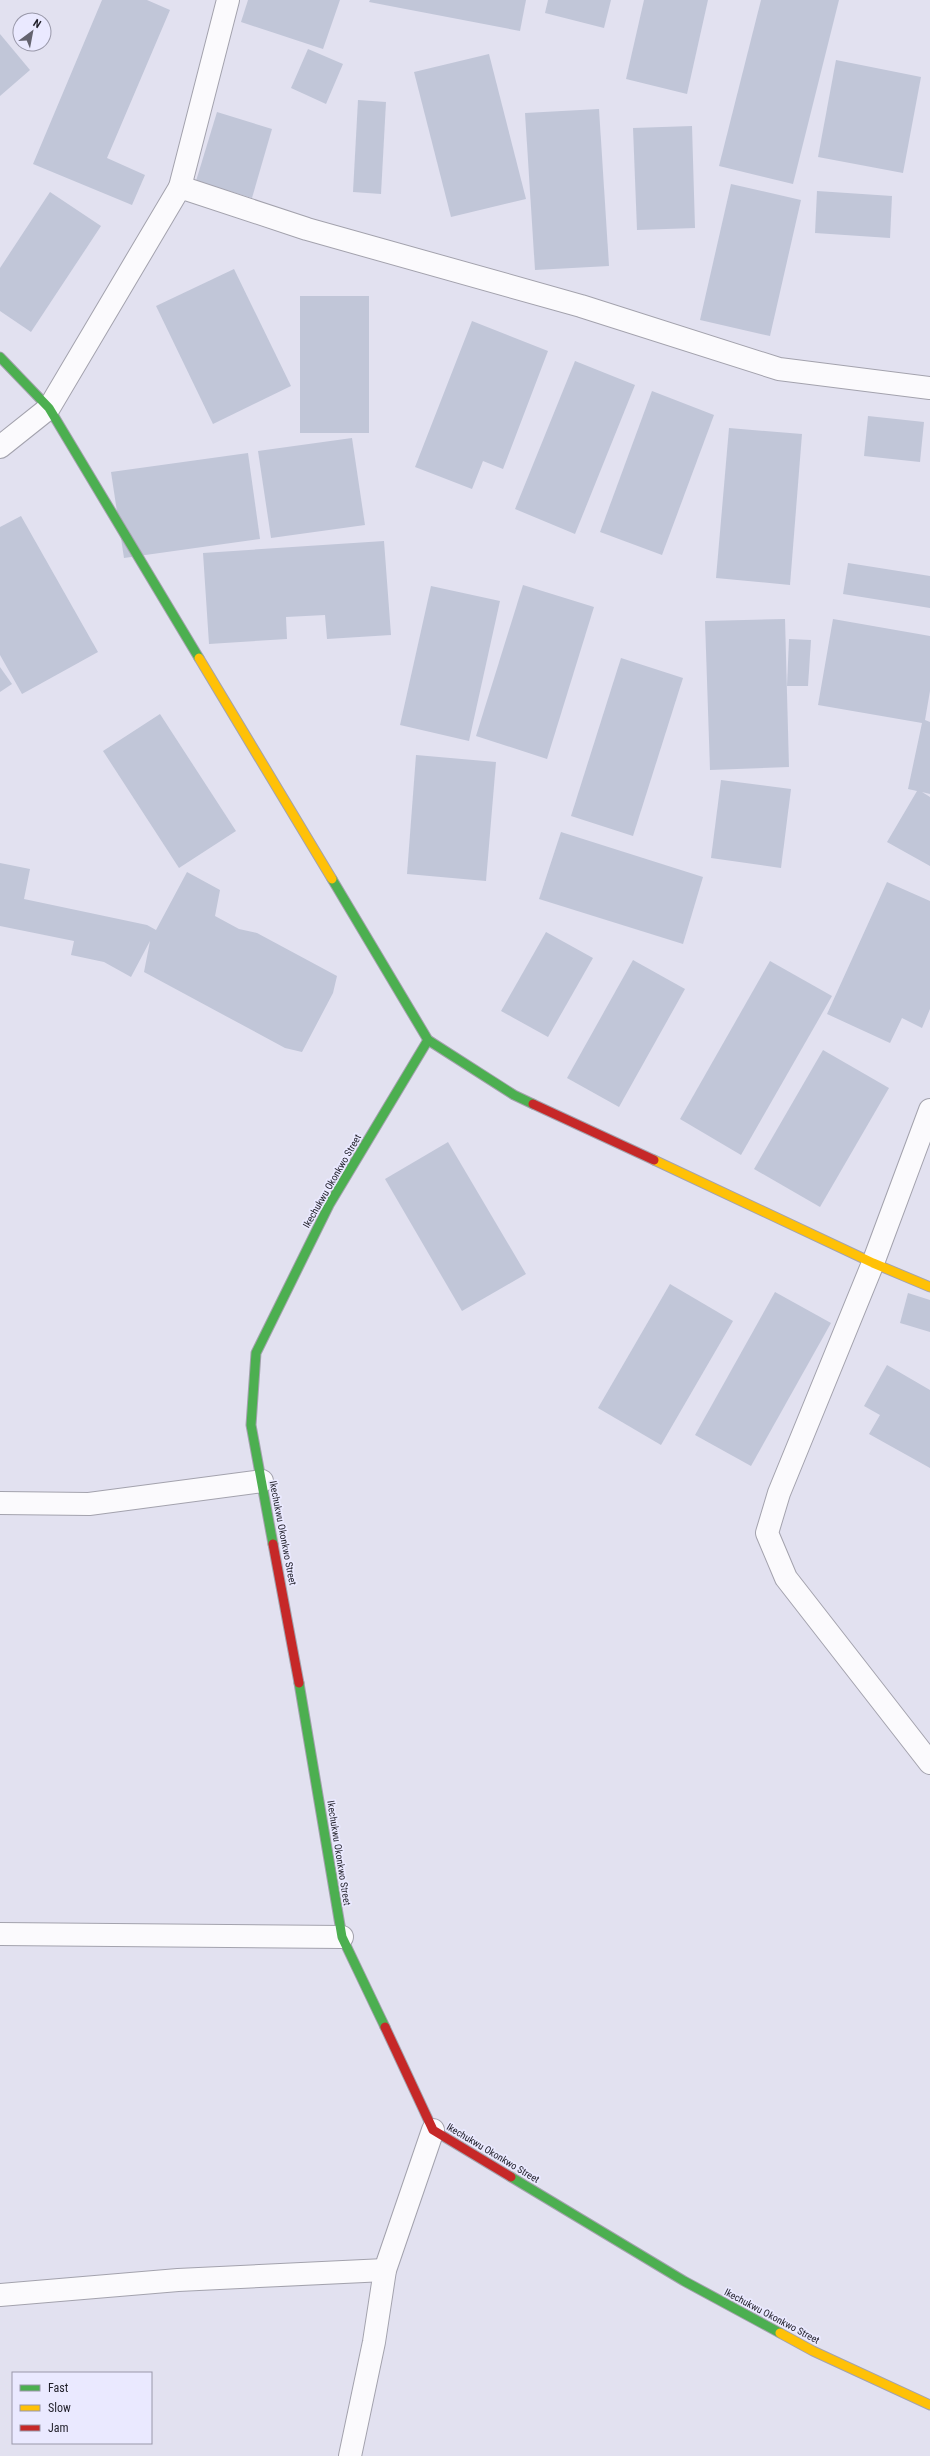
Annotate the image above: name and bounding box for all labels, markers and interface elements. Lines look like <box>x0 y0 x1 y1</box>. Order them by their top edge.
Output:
north arrow <box>12 12 52 52</box>
text: N <box>31 17 44 31</box>
street label: Ikechukwu Okonkwo Street <box>301 1132 363 1230</box>
street label: Ikechukwu Okonkwo Street <box>267 1480 299 1586</box>
street label: Ikechukwu Okonkwo Street <box>325 1800 353 1906</box>
street label: Ikechukwu Okonkwo Street <box>445 2121 541 2185</box>
street label: Ikechukwu Okonkwo Street <box>723 2286 821 2346</box>
legend <box>12 2372 152 2444</box>
text: Fast <box>48 2381 69 2395</box>
text: Slow <box>48 2401 71 2415</box>
text: Jam <box>48 2421 69 2435</box>

